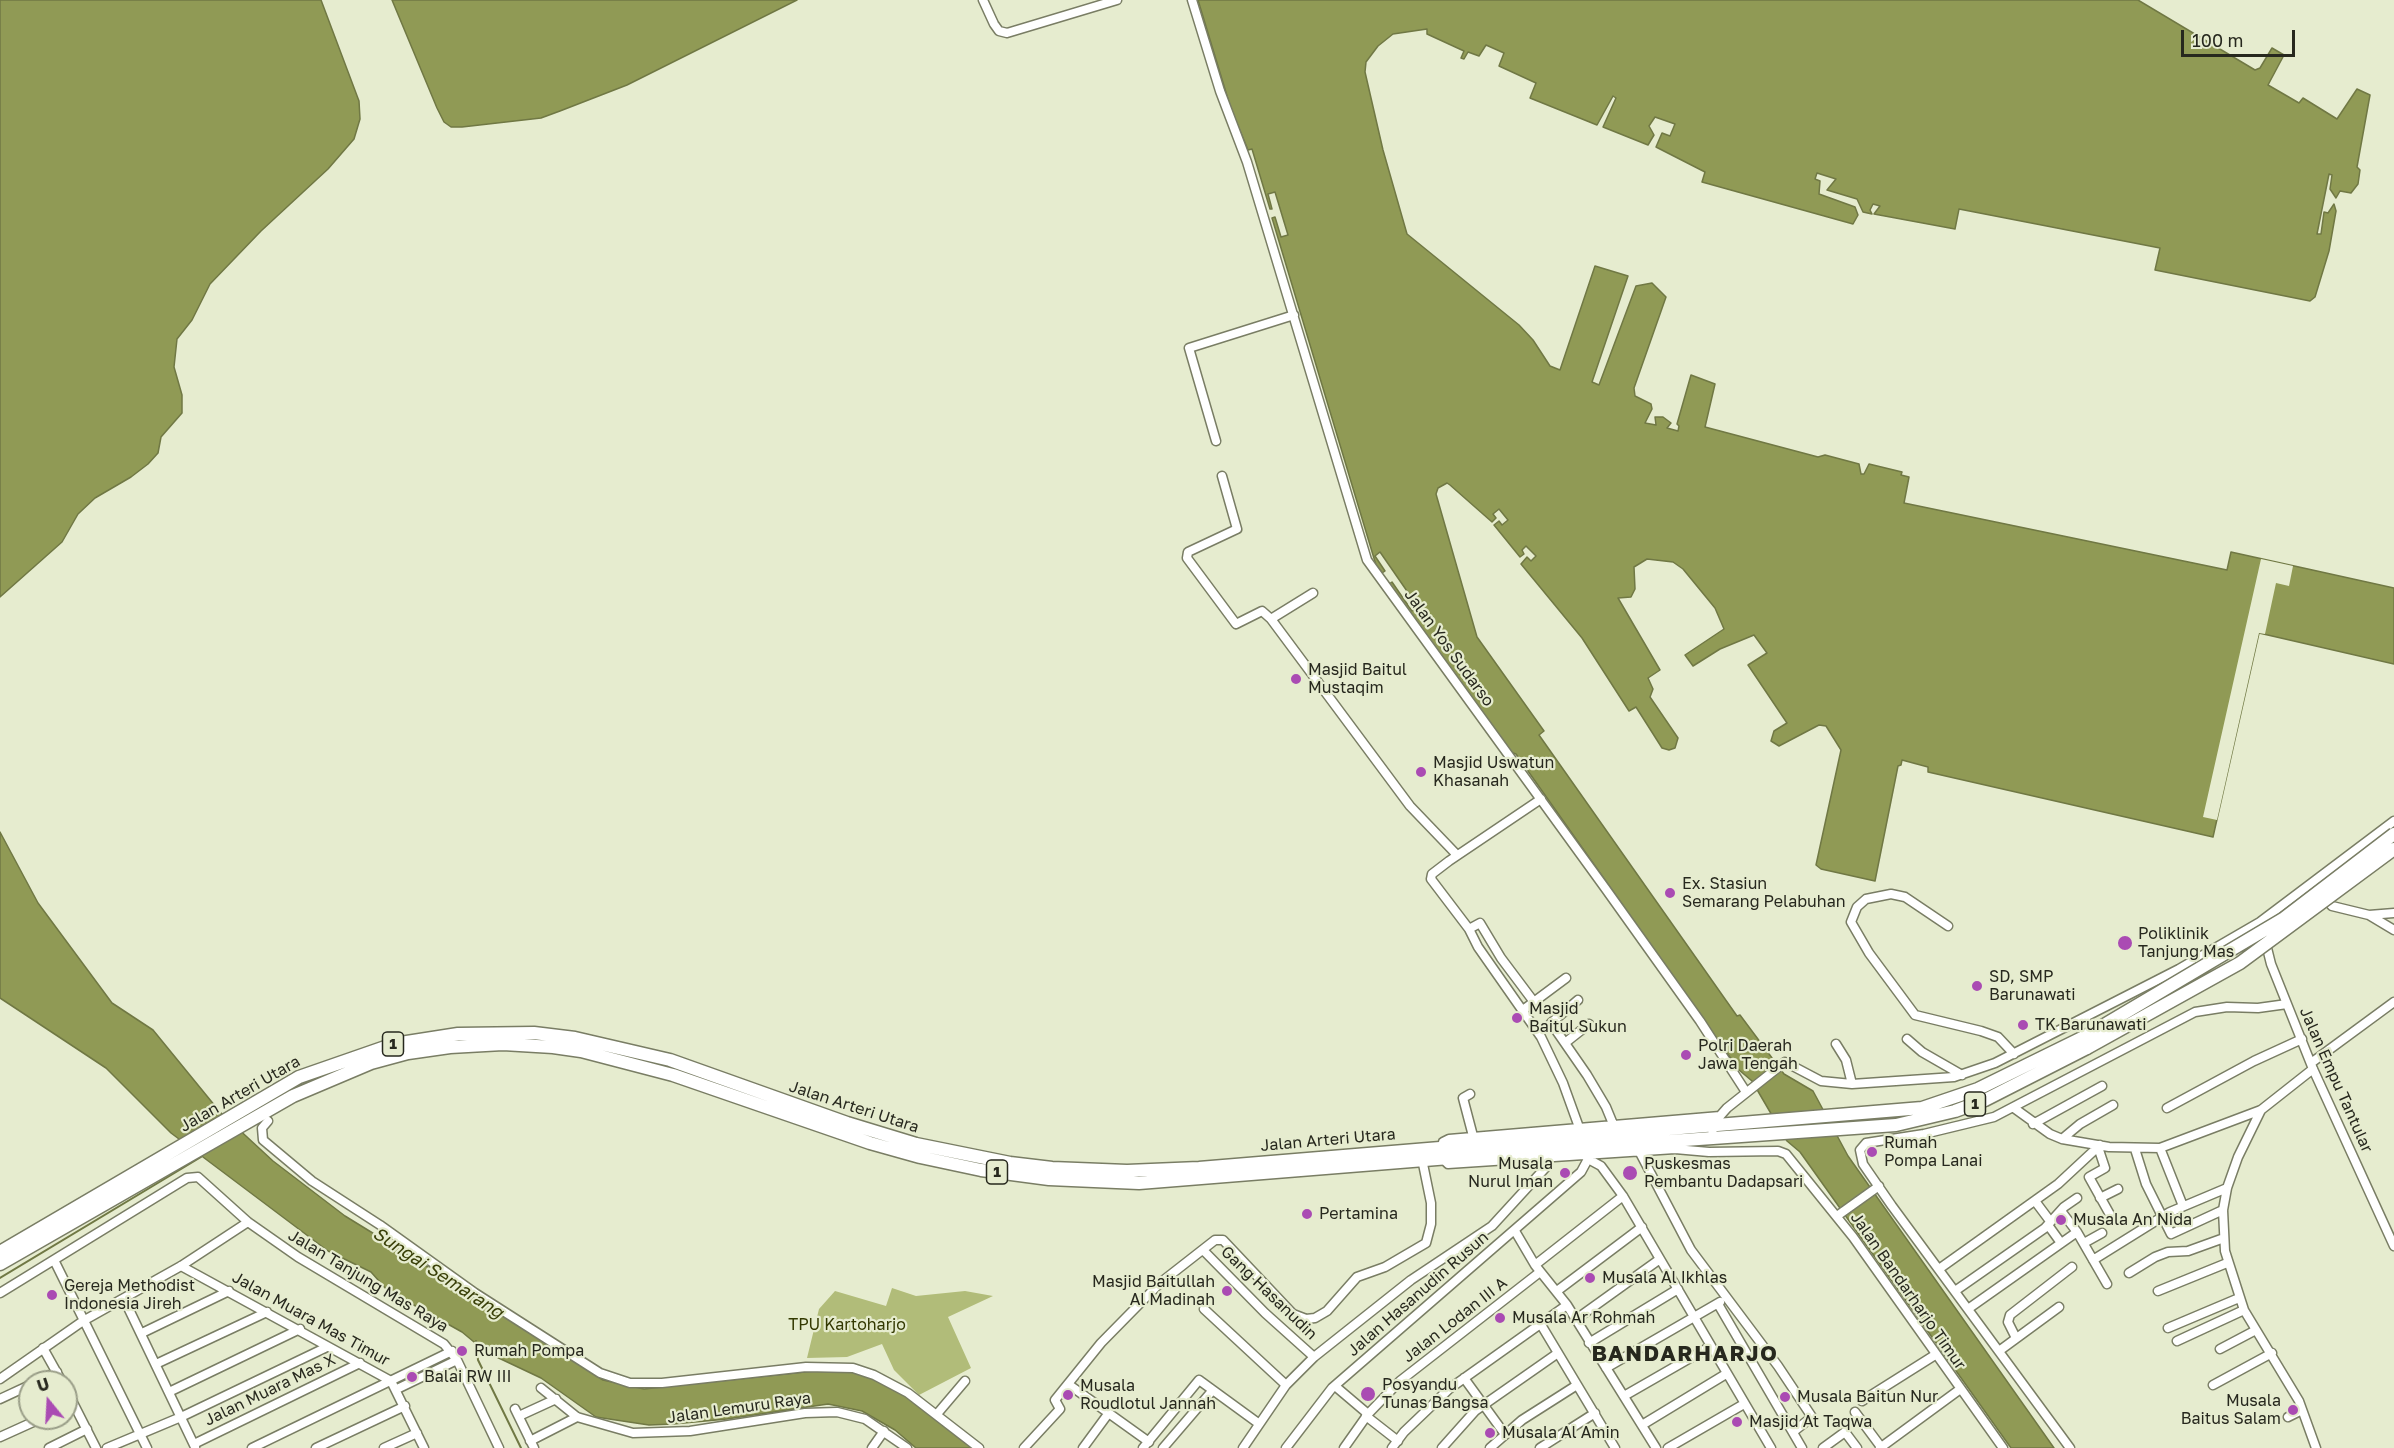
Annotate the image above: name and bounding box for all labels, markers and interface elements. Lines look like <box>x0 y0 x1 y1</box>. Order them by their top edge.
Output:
scale bar <box>2184 18 2298 56</box>
text: 100 m <box>2192 29 2243 51</box>
street label: Jalan Yos Sudarso <box>1400 586 1498 710</box>
place label: Masjid Baitul Mustaqim <box>1308 660 1407 698</box>
marker: Masjid Baitul Mustaqim <box>1289 672 1303 686</box>
place label: Masjid Uswatun Khasanah <box>1433 753 1554 791</box>
marker: Masjid Uswatun Khasanah <box>1414 765 1428 779</box>
place label: Ex. Stasiun Semarang Pelabuhan <box>1682 874 1846 912</box>
marker: Ex. Stasiun Semarang Pelabuhan <box>1663 886 1677 900</box>
place label: Poliklinik Tanjung Mas <box>2138 924 2234 962</box>
marker: Poliklinik Tanjung Mas <box>2116 934 2134 952</box>
place label: SD, SMP Barunawati <box>1989 967 2076 1005</box>
marker: SD, SMP Barunawati <box>1970 979 1984 993</box>
place label: Masjid Baitul Sukun <box>1529 999 1627 1037</box>
street label: Jalan Empu Tantular <box>2295 1004 2377 1156</box>
marker: Masjid Baitul Sukun <box>1510 1011 1524 1025</box>
place label: TK Barunawati <box>2035 1015 2147 1035</box>
marker: TK Barunawati <box>2016 1018 2030 1032</box>
road number: 1 <box>382 1032 404 1056</box>
place label: Polri Daerah Jawa Tengah <box>1698 1036 1798 1074</box>
marker: Polri Daerah Jawa Tengah <box>1679 1048 1693 1062</box>
street label: Jalan Arteri Utara <box>176 1052 304 1136</box>
street label: Jalan Arteri Utara <box>787 1077 921 1137</box>
road number: 1 <box>1964 1092 1986 1116</box>
street label: Jalan Arteri Utara <box>1260 1125 1396 1155</box>
place label: Rumah Pompa Lanai <box>1884 1133 1982 1171</box>
marker: Rumah Pompa Lanai <box>1865 1145 1879 1159</box>
place label: Musala Nurul Iman <box>1468 1154 1553 1192</box>
place label: Puskesmas Pembantu Dadapsari <box>1644 1154 1803 1192</box>
road number: 1 <box>986 1160 1008 1184</box>
marker: Puskesmas Pembantu Dadapsari <box>1621 1164 1639 1182</box>
marker: Musala Nurul Iman <box>1558 1166 1572 1180</box>
place label: Pertamina <box>1319 1204 1398 1224</box>
marker: Pertamina <box>1300 1207 1314 1221</box>
street label: Jalan Bandarharjo Timur <box>1846 1209 1970 1373</box>
place label: Musala An Nida <box>2073 1210 2192 1230</box>
marker: Musala An Nida <box>2054 1213 2068 1227</box>
water label: Sungai Semarang <box>369 1223 507 1323</box>
street label: Jalan Tanjung Mas Raya <box>285 1226 451 1336</box>
street label: Jalan Hasanudin Rusun <box>1344 1228 1492 1360</box>
street label: Gang Hasanudin <box>1217 1242 1321 1344</box>
street label: Jalan Muara Mas Timur <box>229 1268 393 1370</box>
place label: Musala Al Ikhlas <box>1602 1268 1727 1288</box>
marker: Musala Al Ikhlas <box>1583 1271 1597 1285</box>
place label: Masjid Baitullah Al Madinah <box>1092 1272 1215 1310</box>
street label: Jalan Lodan III A <box>1399 1273 1511 1367</box>
place label: Gereja Methodist Indonesia Jireh <box>64 1276 195 1314</box>
marker: Masjid Baitullah Al Madinah <box>1220 1284 1234 1298</box>
marker: Gereja Methodist Indonesia Jireh <box>45 1288 59 1302</box>
place label: Musala Ar Rohmah <box>1512 1308 1655 1328</box>
marker: Musala Ar Rohmah <box>1493 1311 1507 1325</box>
park label: TPU Kartoharjo <box>788 1315 906 1335</box>
place label: Rumah Pompa <box>474 1341 584 1361</box>
district label: BANDARHARJO <box>1592 1341 1778 1367</box>
marker: Rumah Pompa <box>455 1344 469 1358</box>
street label: Jalan Muara Mas X <box>201 1350 339 1430</box>
place label: Balai RW III <box>424 1367 512 1387</box>
north arrow <box>18 1370 78 1430</box>
marker: Balai RW III <box>405 1370 419 1384</box>
text: U <box>34 1373 52 1396</box>
place label: Posyandu Tunas Bangsa <box>1382 1375 1488 1413</box>
place label: Musala Roudlotul Jannah <box>1080 1376 1216 1414</box>
marker: Posyandu Tunas Bangsa <box>1359 1385 1377 1403</box>
place label: Musala Baitun Nur <box>1797 1387 1938 1407</box>
street label: Jalan Lemuru Raya <box>666 1388 812 1428</box>
marker: Musala Roudlotul Jannah <box>1061 1388 1075 1402</box>
marker: Musala Baitun Nur <box>1778 1390 1792 1404</box>
place label: Musala Baitus Salam <box>2181 1391 2281 1429</box>
marker: Musala Baitus Salam <box>2286 1403 2300 1417</box>
place label: Masjid At Taqwa <box>1749 1412 1872 1432</box>
marker: Masjid At Taqwa <box>1730 1415 1744 1429</box>
place label: Musala Al Amin <box>1502 1423 1620 1443</box>
marker: Musala Al Amin <box>1483 1426 1497 1440</box>

